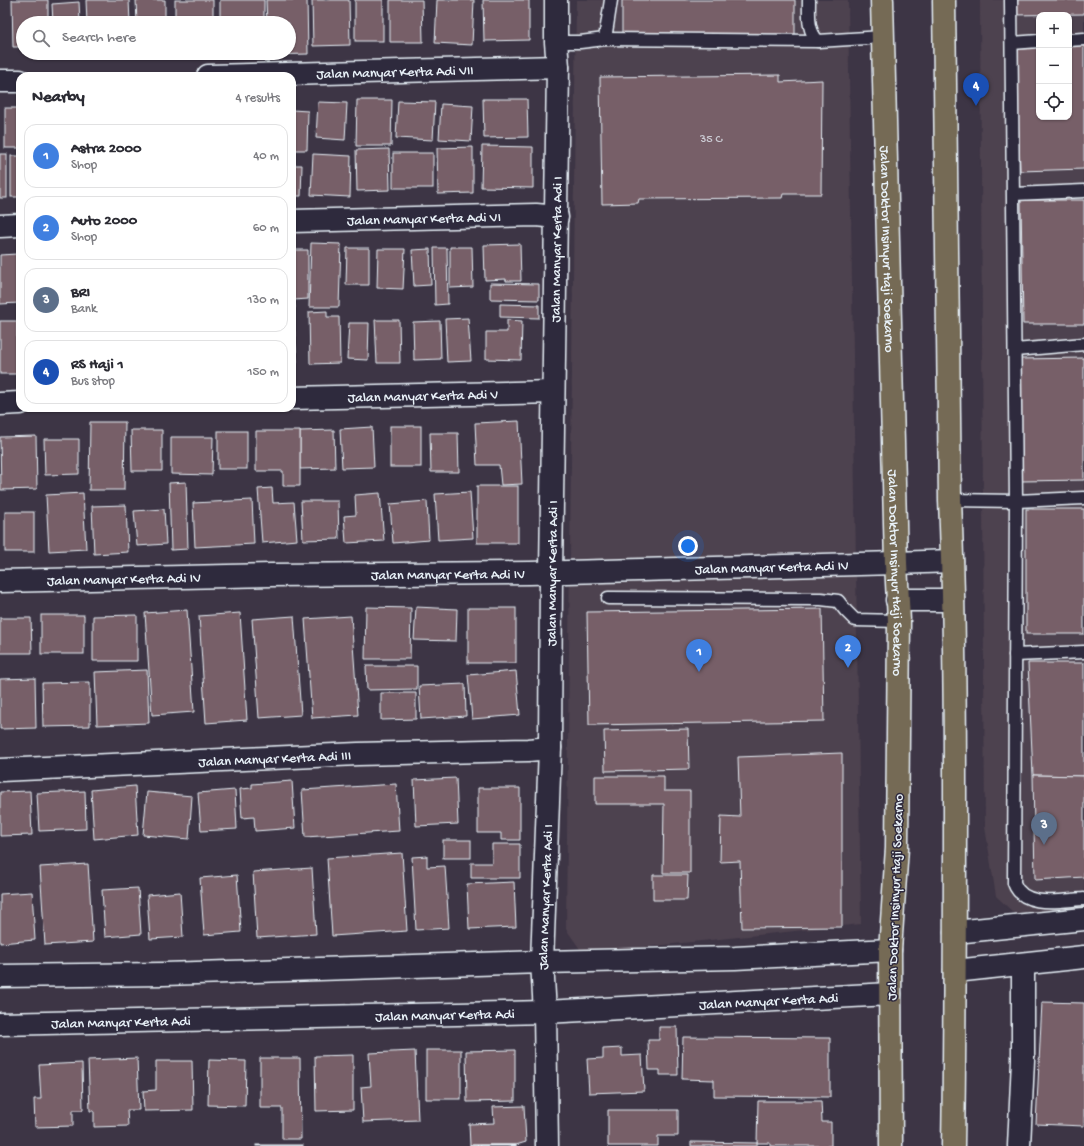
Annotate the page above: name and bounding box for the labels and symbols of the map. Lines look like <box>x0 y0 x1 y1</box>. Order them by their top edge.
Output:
street label: Jalan Manyar Kerta Adi VII <box>316 63 474 84</box>
pin: 4 <box>963 73 989 106</box>
house number: 35 C <box>699 133 723 147</box>
street label: Jalan Doktor Insinyur Haji Soekarno <box>875 145 897 353</box>
street label: Jalan Manyar Kerta Adi I <box>548 176 567 323</box>
street label: Jalan Manyar Kerta Adi VI <box>347 210 501 231</box>
street label: Jalan Manyar Kerta Adi V <box>348 387 499 408</box>
street label: Jalan Doktor Insinyur Haji Soekarno <box>883 469 905 676</box>
street label: Jalan Manyar Kerta Adi I <box>545 500 563 646</box>
your location <box>678 536 698 556</box>
street label: Jalan Manyar Kerta Adi IV <box>695 558 849 579</box>
street label: Jalan Manyar Kerta Adi IV <box>371 567 525 585</box>
street label: Jalan Manyar Kerta Adi IV <box>47 571 201 591</box>
pin: 2 <box>835 635 861 668</box>
pin: 1 <box>686 639 712 672</box>
street label: Jalan Manyar Kerta Adi III <box>198 748 352 772</box>
street label: Jalan Doktor Insinyur Haji Soekarno <box>884 794 909 1001</box>
pin: 3 <box>1031 812 1057 845</box>
street label: Jalan Manyar Kerta Adi I <box>536 824 558 971</box>
street label: Jalan Manyar Kerta Adi <box>699 991 839 1015</box>
street label: Jalan Manyar Kerta Adi <box>375 1007 515 1027</box>
street label: Jalan Manyar Kerta Adi <box>51 1014 191 1034</box>

